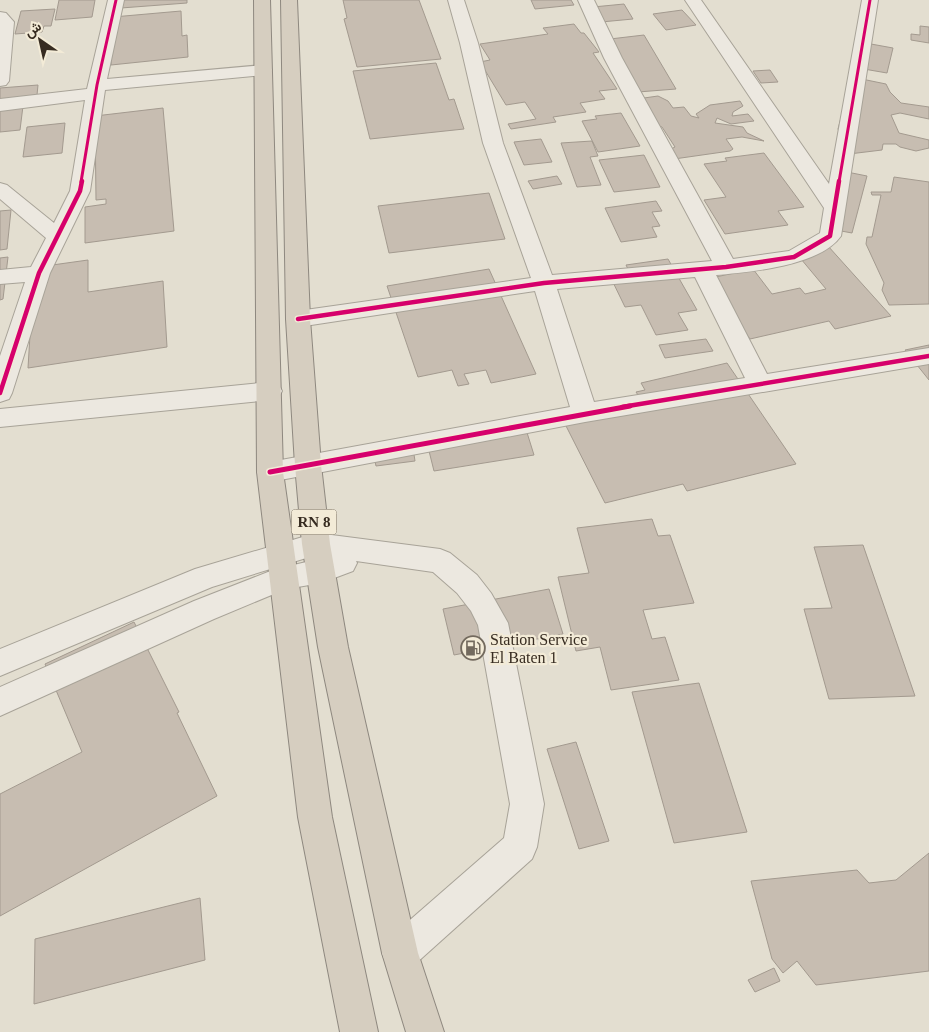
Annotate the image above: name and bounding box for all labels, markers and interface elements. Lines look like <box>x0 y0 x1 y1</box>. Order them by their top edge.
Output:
north arrow <box>15 15 65 65</box>
text: ش <box>22 19 45 41</box>
road number: RN 8 <box>292 510 336 534</box>
place label: Station Service El Baten 1 <box>490 631 587 666</box>
fuel station icon: Station Service El Baten 1 <box>460 635 486 661</box>

